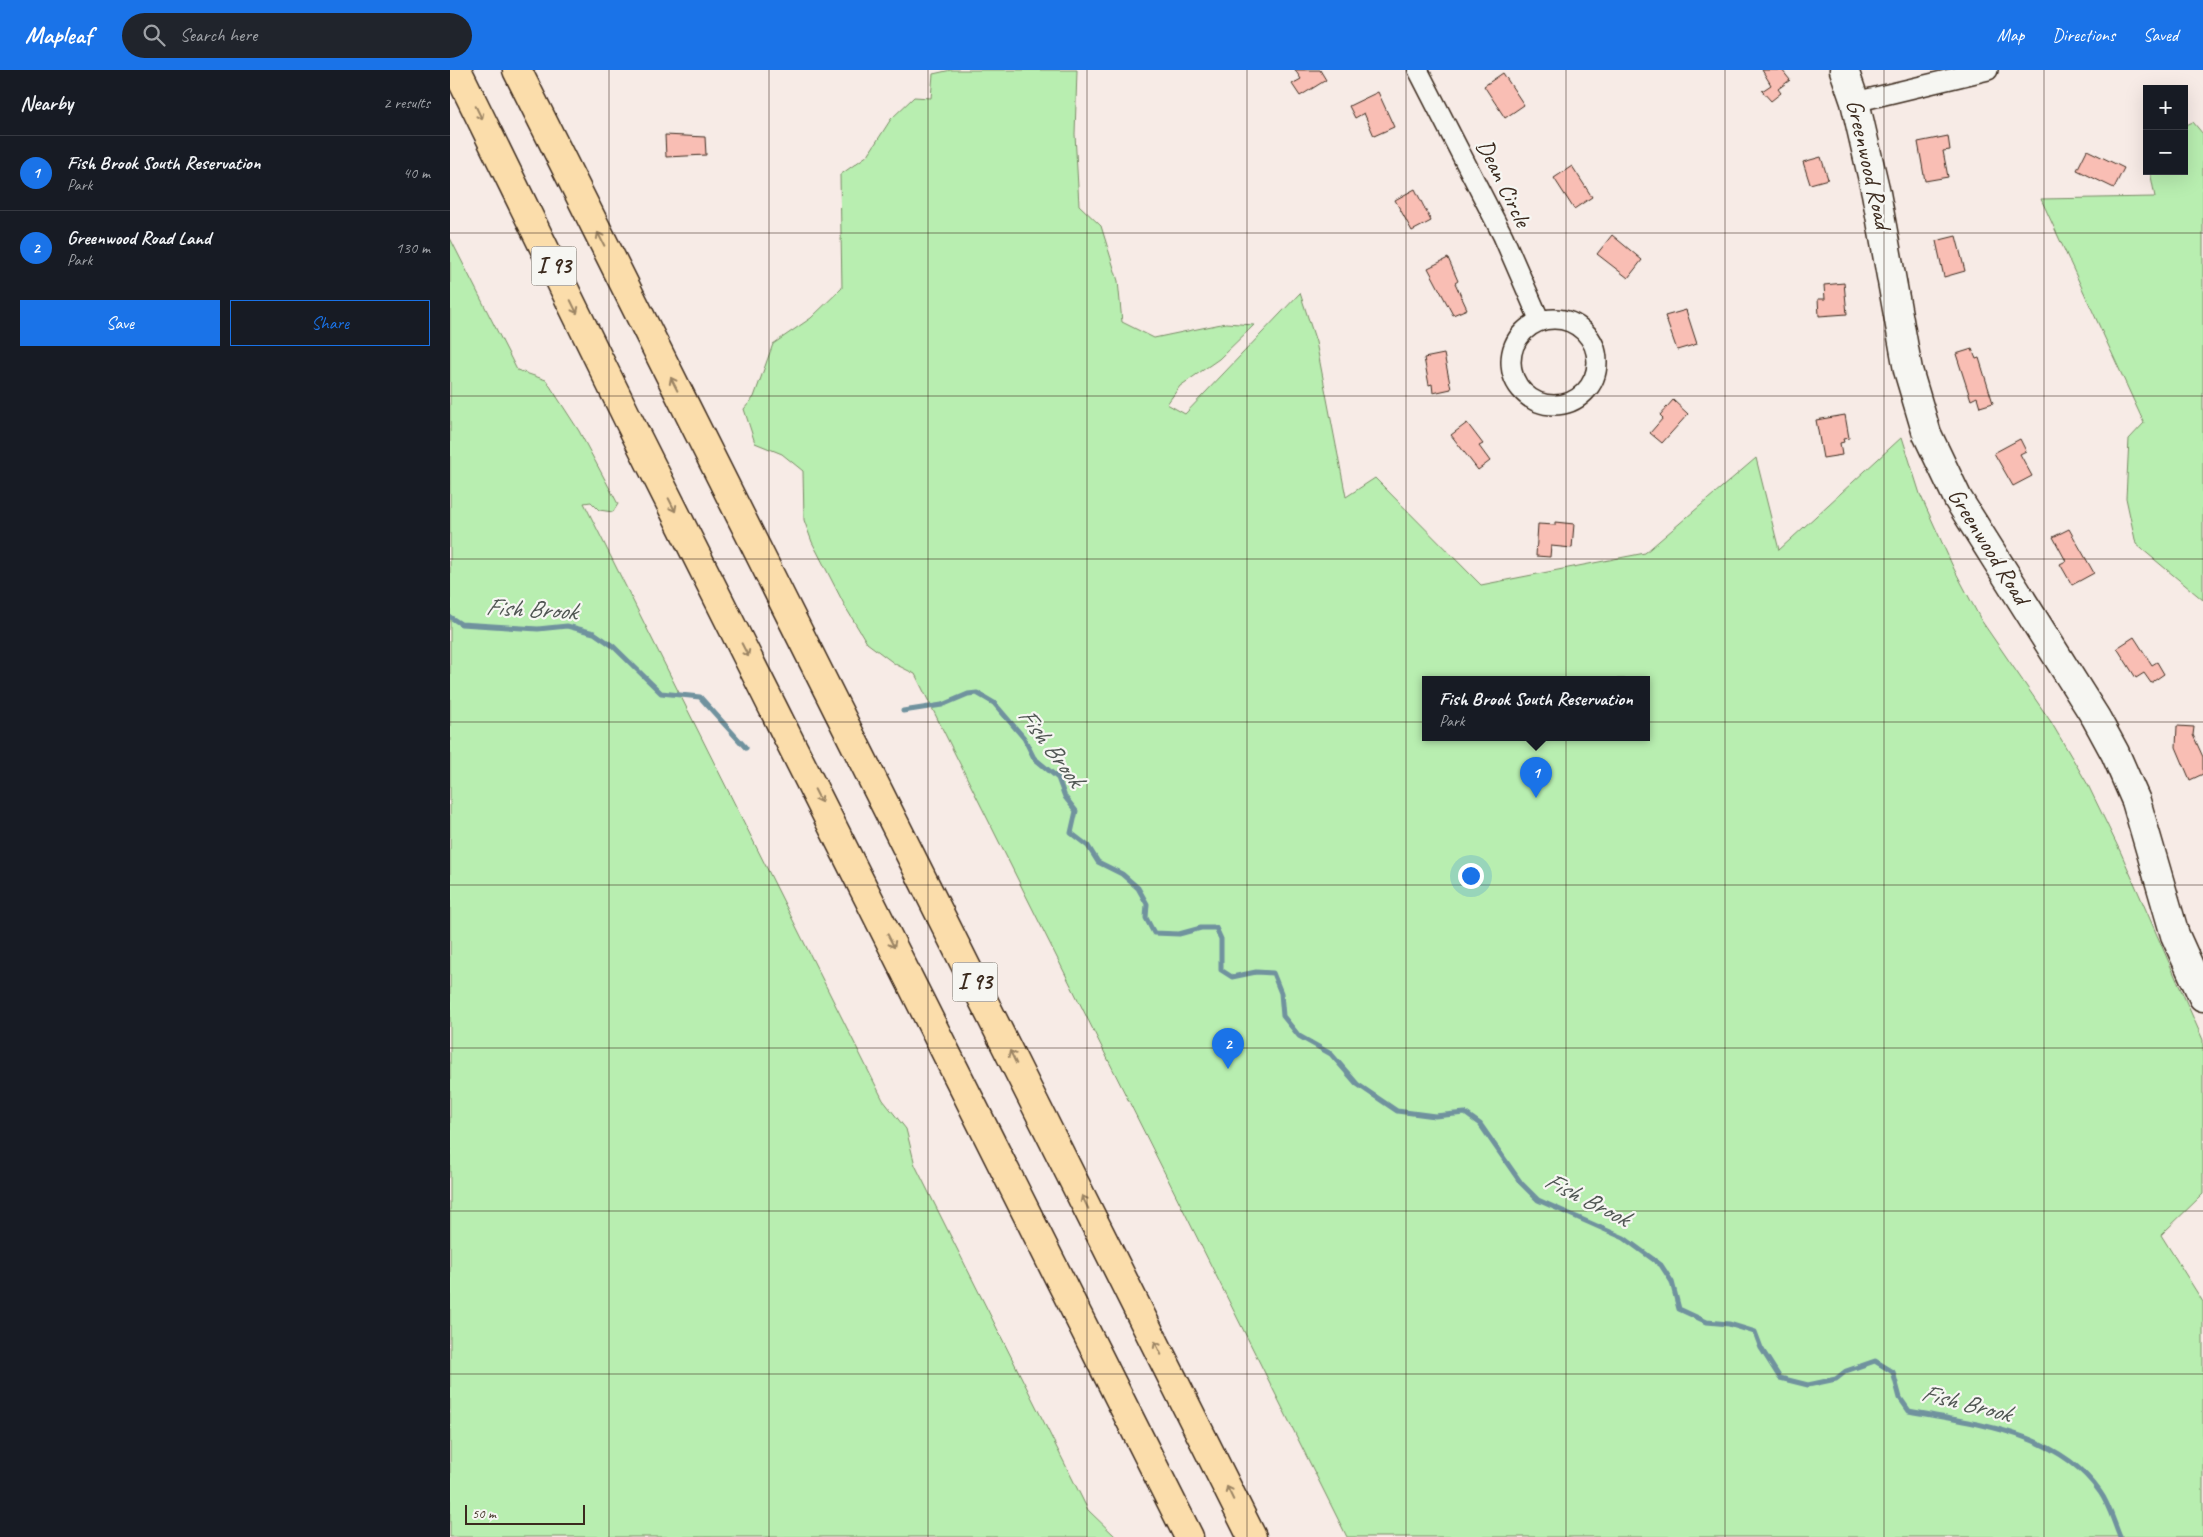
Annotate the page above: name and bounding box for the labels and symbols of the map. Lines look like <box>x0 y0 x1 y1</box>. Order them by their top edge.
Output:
street label: Greenwood Road <box>1840 96 1899 235</box>
one-way arrow <box>474 106 484 121</box>
street label: Dean Circle <box>1470 134 1539 234</box>
one-way arrow <box>596 232 605 247</box>
road number: I 93 <box>532 247 576 286</box>
one-way arrow <box>569 299 579 314</box>
one-way arrow <box>669 377 678 392</box>
street label: Greenwood Road <box>1941 482 2039 613</box>
one-way arrow <box>668 497 677 512</box>
water label: Fish Brook <box>485 591 582 628</box>
one-way arrow <box>740 643 750 658</box>
water label: Fish Brook <box>1011 701 1094 797</box>
pin: 1 <box>1520 757 1552 798</box>
one-way arrow <box>813 788 823 803</box>
your location <box>1458 863 1484 889</box>
one-way arrow <box>887 933 896 948</box>
road number: I 93 <box>952 962 998 1002</box>
pin: 2 <box>1212 1028 1244 1069</box>
one-way arrow <box>1008 1050 1017 1065</box>
water label: Fish Brook <box>1539 1164 1639 1236</box>
one-way arrow <box>1080 1195 1089 1210</box>
one-way arrow <box>1153 1341 1162 1356</box>
water label: Fish Brook <box>1918 1376 2019 1431</box>
one-way arrow <box>1225 1486 1234 1501</box>
scale bar <box>465 1502 585 1525</box>

